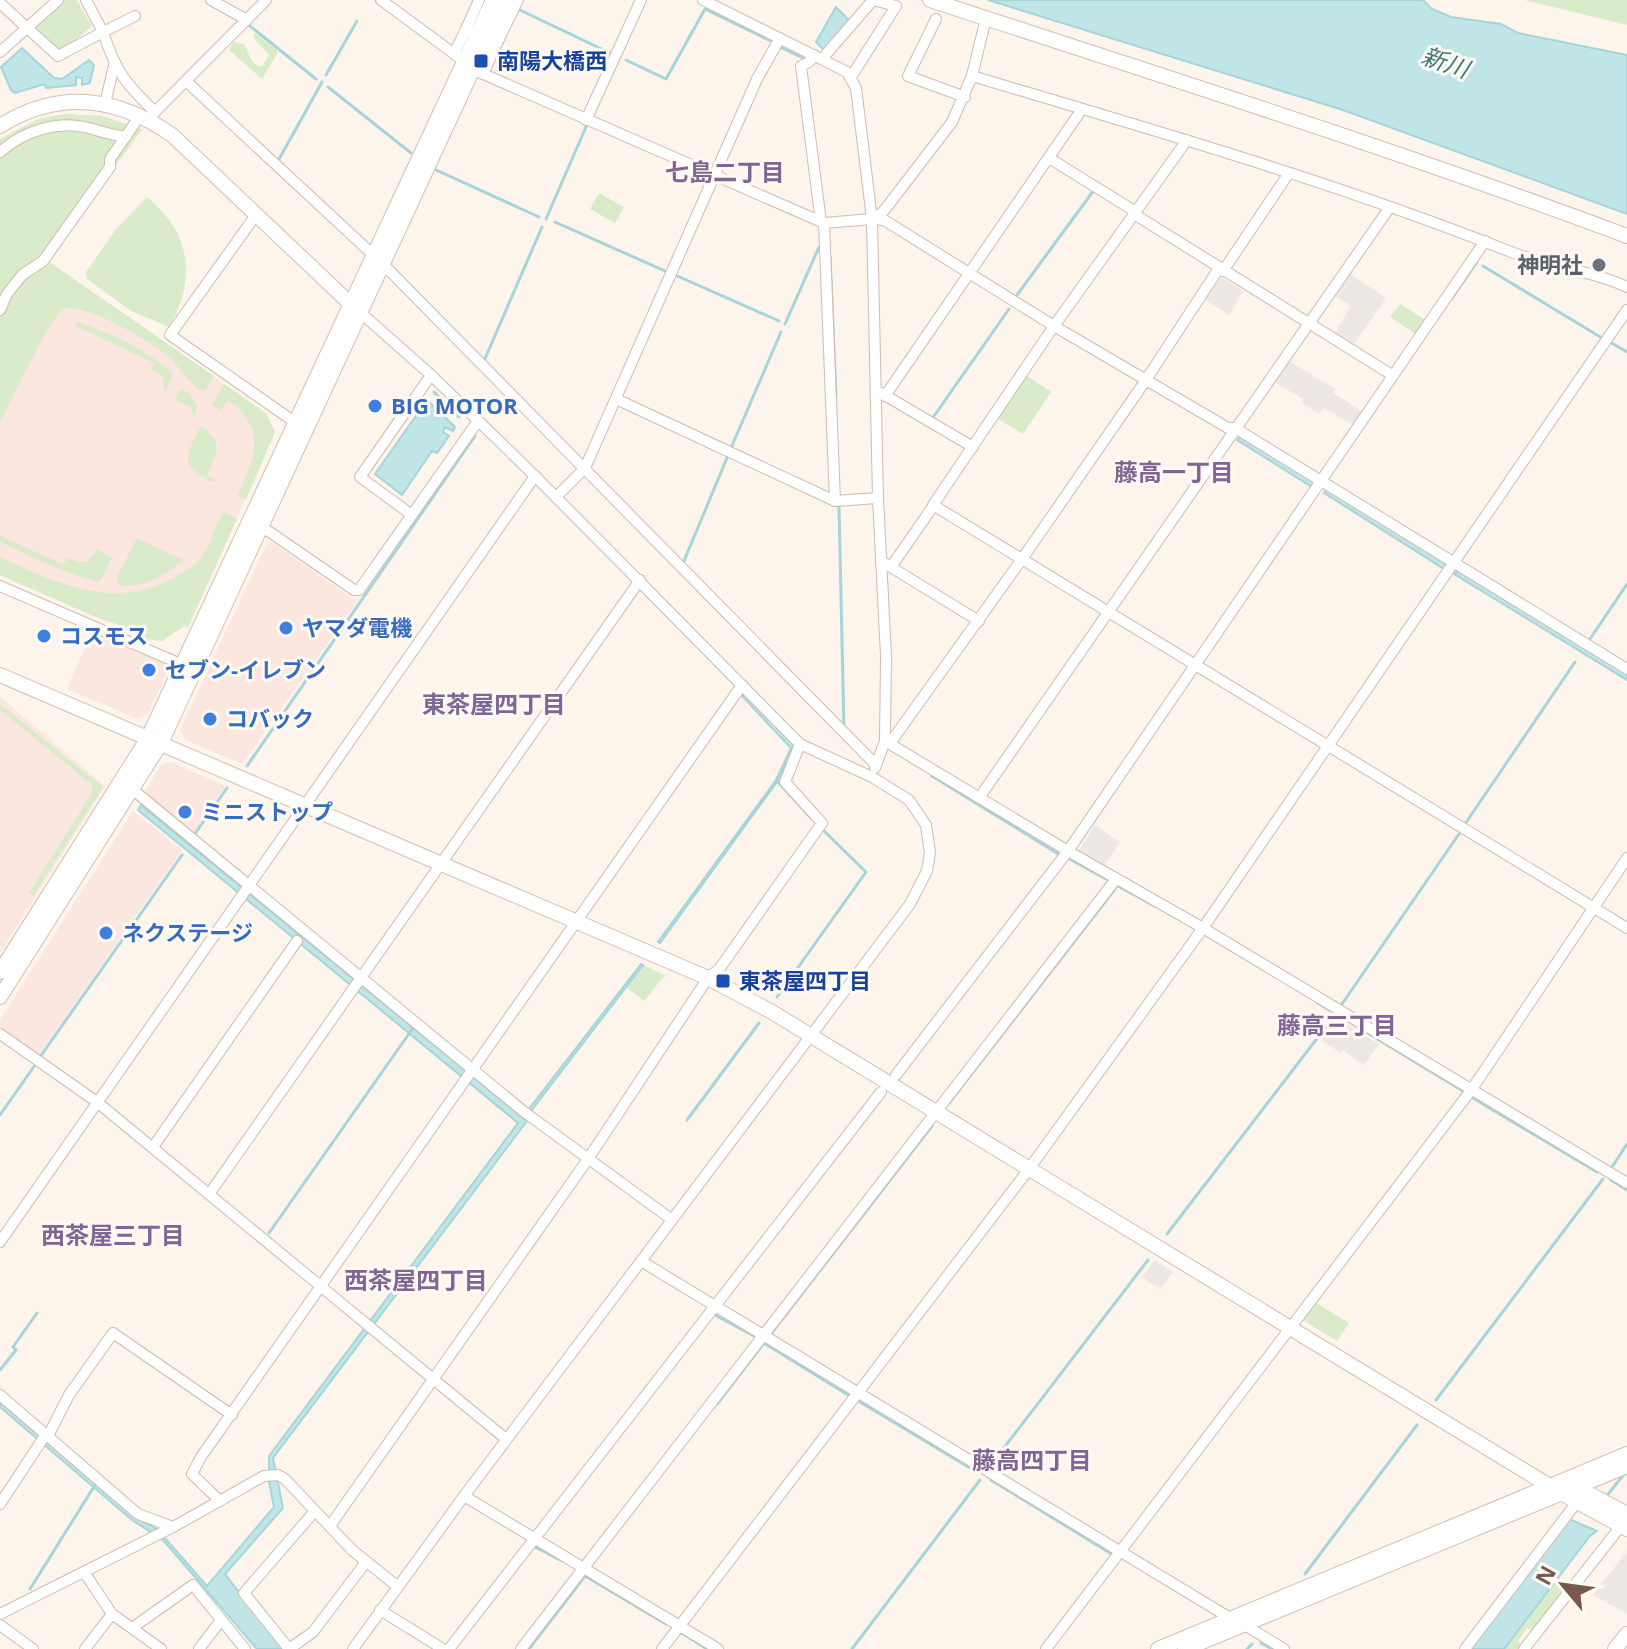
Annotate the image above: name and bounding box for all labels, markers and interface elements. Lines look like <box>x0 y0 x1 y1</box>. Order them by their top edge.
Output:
water label: 新川 <box>1417 38 1476 86</box>
place label: 南陽大橋西 <box>497 45 607 75</box>
marker: 南陽大橋西 <box>472 52 490 70</box>
district label: 七島二丁目 <box>665 155 785 188</box>
place label: 神明社 <box>1517 249 1583 279</box>
marker: 神明社 <box>1590 256 1608 274</box>
place label: BIG MOTOR <box>391 390 518 420</box>
marker: BIG MOTOR <box>366 397 384 415</box>
district label: 藤高一丁目 <box>1114 455 1234 488</box>
place label: ヤマダ電機 <box>302 612 412 642</box>
marker: ヤマダ電機 <box>277 619 295 637</box>
place label: コスモス <box>60 620 148 650</box>
marker: コスモス <box>35 627 53 645</box>
place label: セブン-イレブン <box>165 654 326 684</box>
marker: セブン-イレブン <box>140 661 158 679</box>
district label: 東茶屋四丁目 <box>422 687 566 720</box>
place label: コバック <box>226 703 314 733</box>
marker: コバック <box>201 710 219 728</box>
place label: ミニストップ <box>201 796 333 826</box>
marker: ミニストップ <box>176 803 194 821</box>
place label: ネクステージ <box>122 917 253 947</box>
marker: ネクステージ <box>97 924 115 942</box>
place label: 東茶屋四丁目 <box>739 965 871 995</box>
marker: 東茶屋四丁目 <box>714 972 732 990</box>
district label: 藤高三丁目 <box>1277 1008 1397 1041</box>
district label: 西茶屋三丁目 <box>41 1218 185 1251</box>
district label: 西茶屋四丁目 <box>344 1263 488 1296</box>
district label: 藤高四丁目 <box>972 1443 1092 1476</box>
north arrow <box>1523 1545 1603 1625</box>
text: N <box>1527 1560 1562 1590</box>

